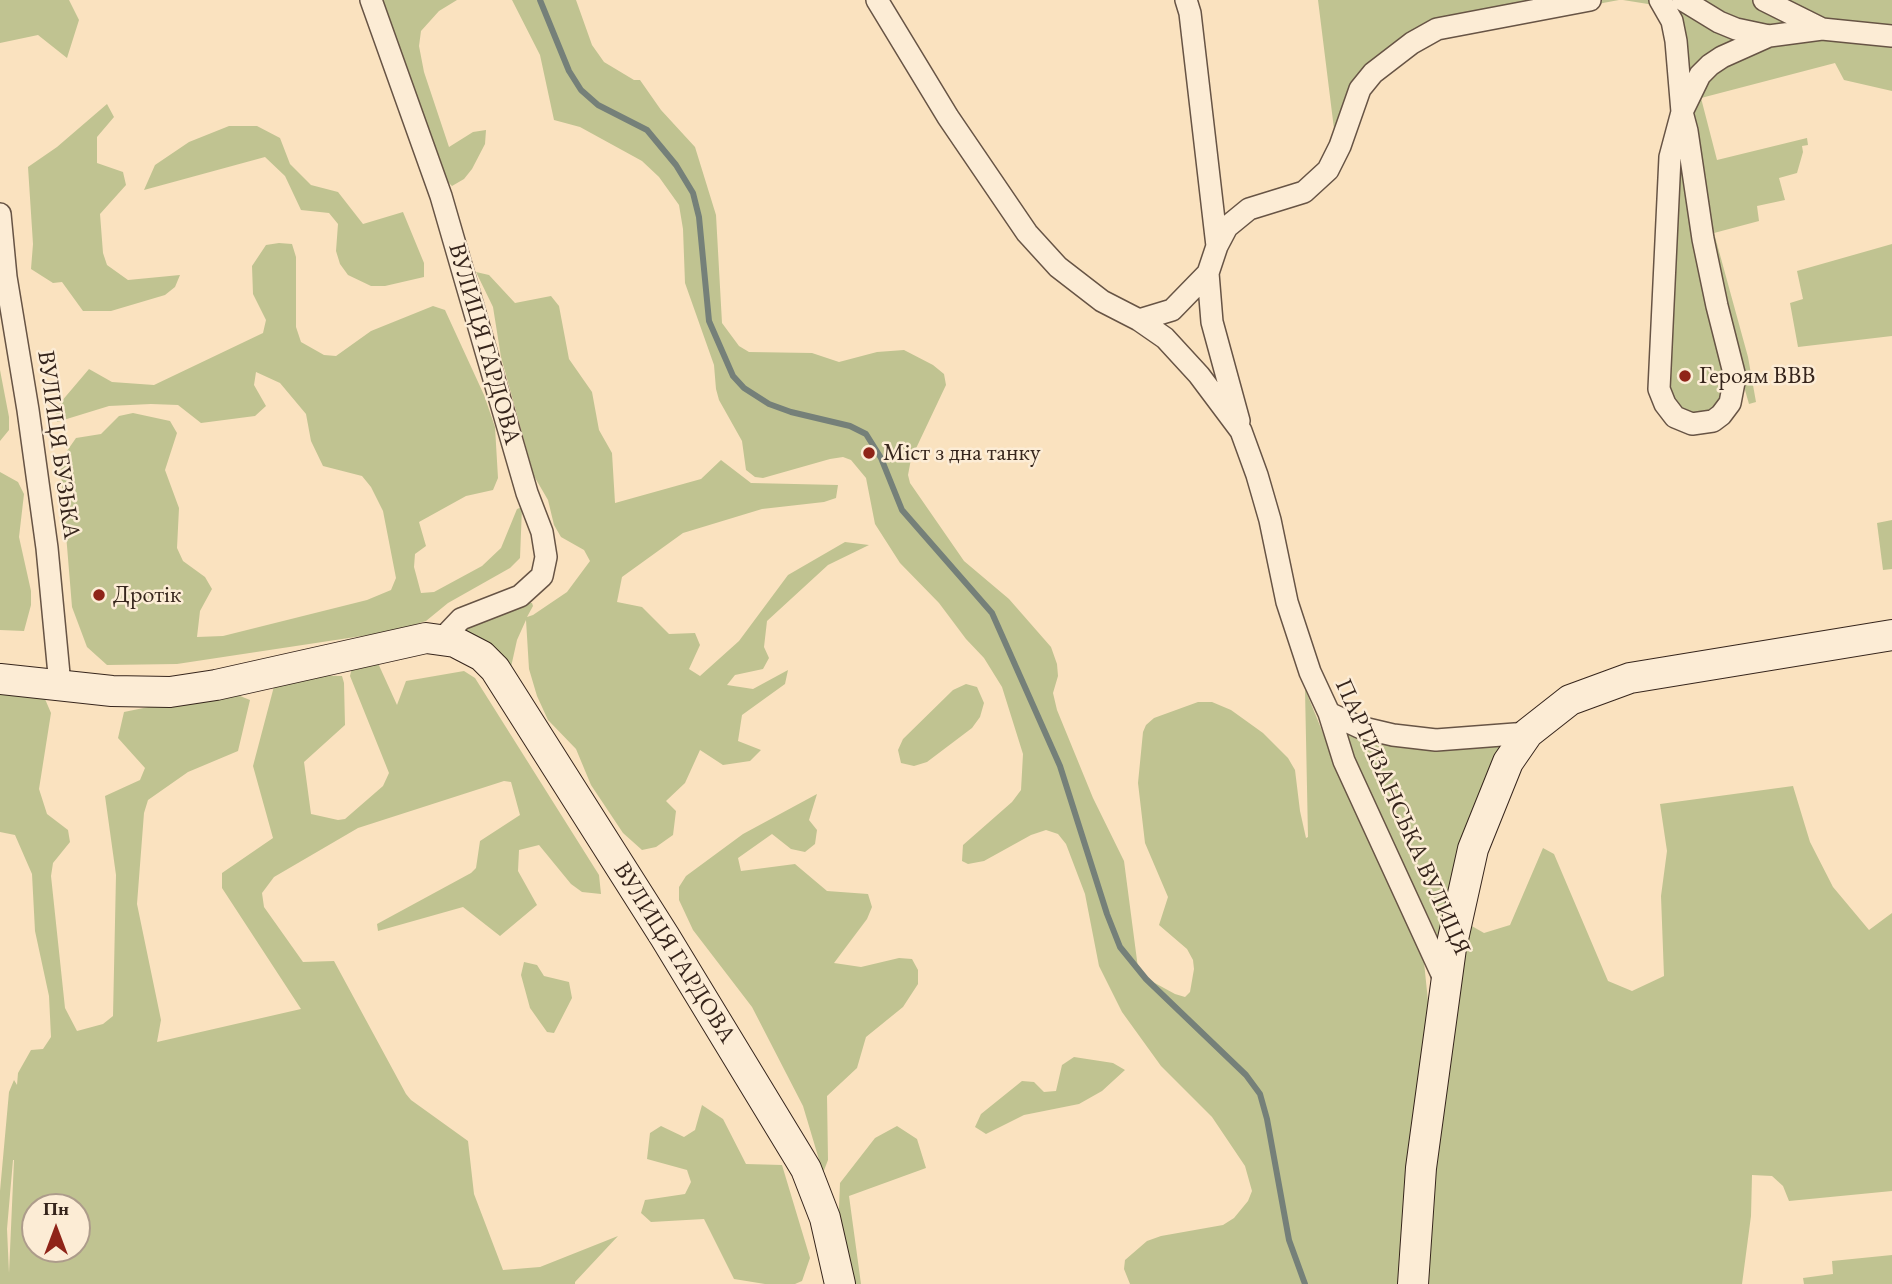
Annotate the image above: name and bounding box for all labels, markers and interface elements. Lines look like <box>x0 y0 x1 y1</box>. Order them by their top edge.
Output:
street label: ВУЛИЦЯ ГАРДОВА <box>442 240 526 448</box>
street label: ВУЛИЦЯ БУЗЬКА <box>31 349 85 541</box>
place label: Героям ВВВ <box>1699 362 1815 390</box>
marker: Героям ВВВ <box>1677 368 1693 384</box>
place label: Міст з дна танку <box>883 439 1041 467</box>
marker: Міст з дна танку <box>861 445 877 461</box>
place label: Дротік <box>113 581 181 609</box>
marker: Дротік <box>91 587 107 603</box>
street label: ПАРТИЗАНСЬКА ВУЛИЦЯ <box>1328 674 1476 960</box>
street label: ВУЛИЦЯ ГАРДОВА <box>607 857 741 1049</box>
north arrow <box>21 1193 91 1263</box>
text: Пн <box>43 1196 69 1221</box>

